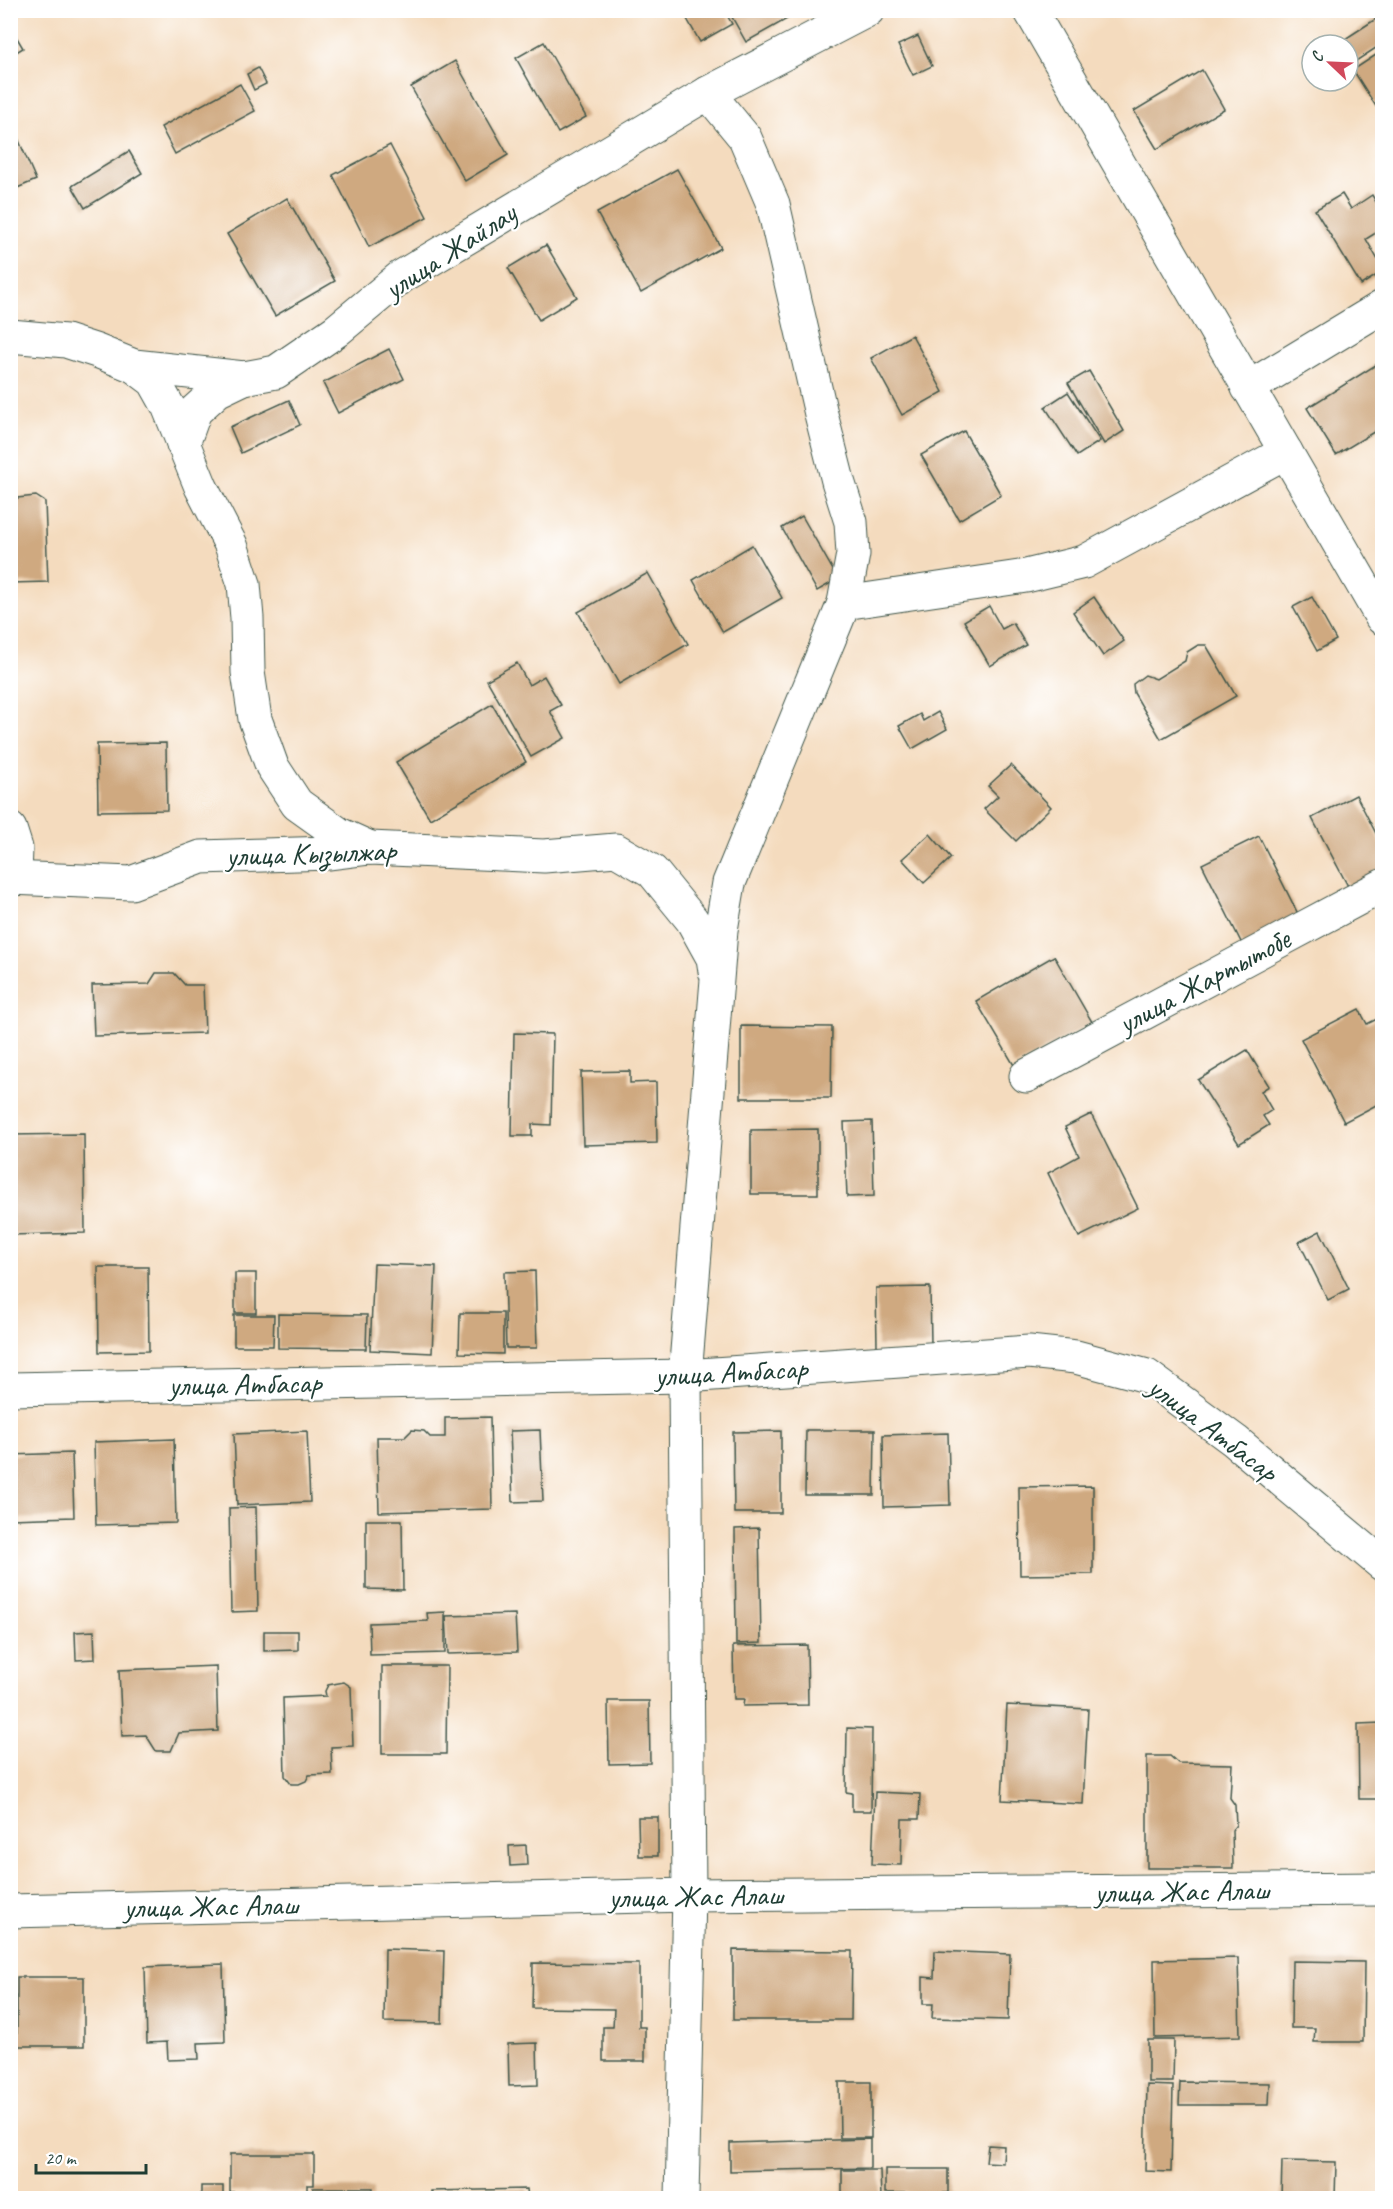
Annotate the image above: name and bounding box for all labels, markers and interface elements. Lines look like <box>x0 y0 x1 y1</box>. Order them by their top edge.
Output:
north arrow <box>1300 33 1360 93</box>
text: С <box>1306 48 1329 65</box>
street label: улица Жайлау <box>375 193 525 309</box>
street label: улица Кызылжар <box>223 831 398 875</box>
street label: улица Жартытобе <box>1110 919 1299 1043</box>
street label: улица Атбасар <box>652 1349 810 1395</box>
street label: улица Атбасар <box>166 1364 323 1404</box>
street label: улица Атбасар <box>1139 1367 1287 1491</box>
street label: улица Жас Алаш <box>1092 1870 1272 1912</box>
street label: улица Жас Алаш <box>606 1875 786 1917</box>
street label: улица Жас Алаш <box>121 1885 301 1927</box>
scale bar <box>36 2137 146 2175</box>
text: 20 m <box>45 2147 78 2169</box>

